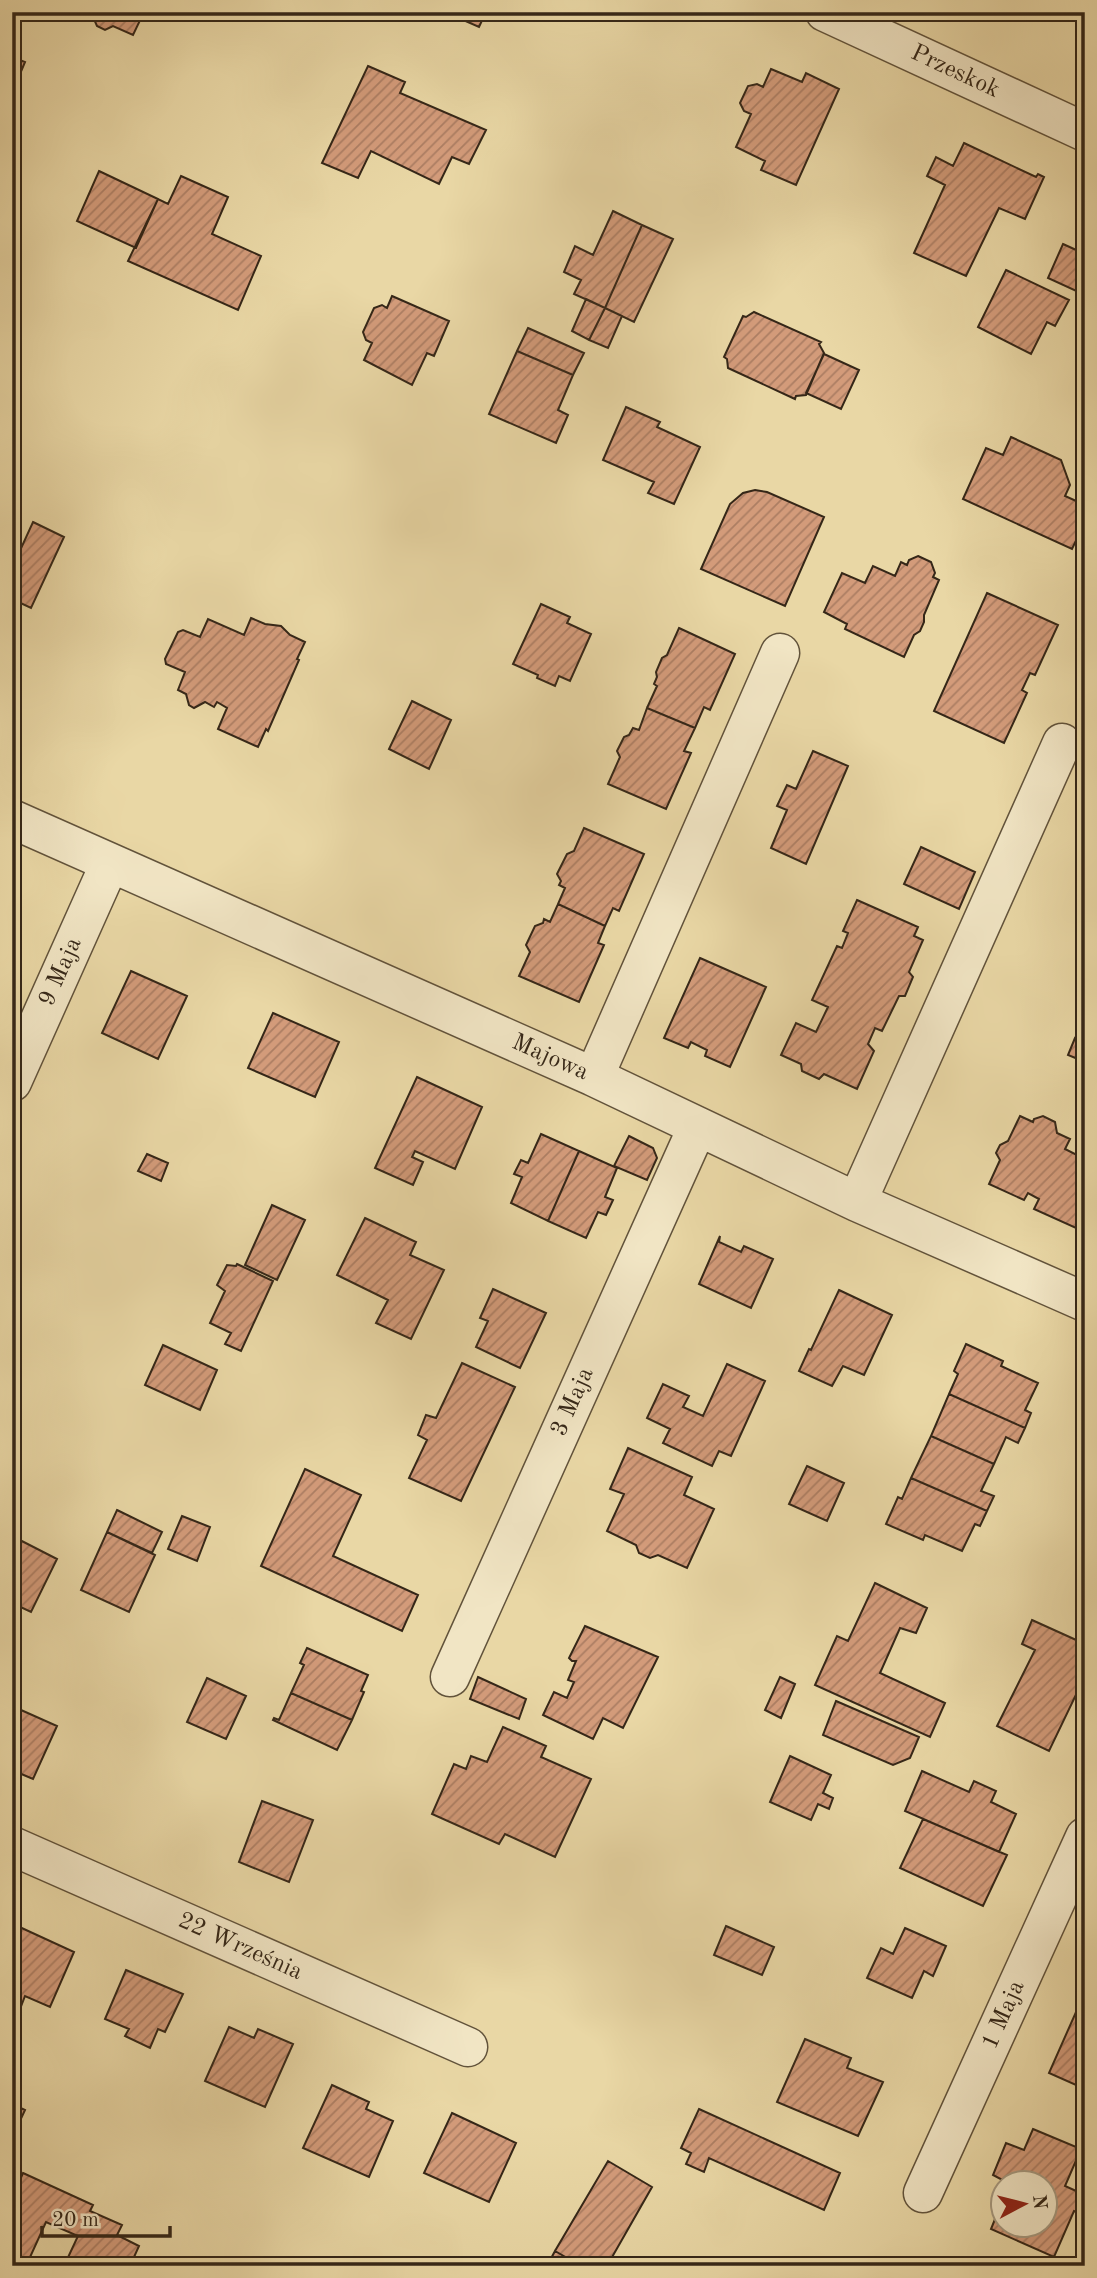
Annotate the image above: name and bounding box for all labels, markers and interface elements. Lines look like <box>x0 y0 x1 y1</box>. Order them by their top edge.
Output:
street label: Przeskok <box>907 41 1003 103</box>
street label: 9 Maja <box>35 934 87 1010</box>
street label: Majowa <box>508 1031 592 1085</box>
street label: 3 Maja <box>547 1364 599 1440</box>
street label: 22 Września <box>174 1909 306 1985</box>
street label: 1 Maja <box>978 1977 1030 2053</box>
north arrow <box>988 2170 1058 2240</box>
scale bar <box>42 2194 170 2238</box>
text: N <box>1028 2194 1049 2211</box>
text: 20 m <box>52 2210 99 2231</box>

